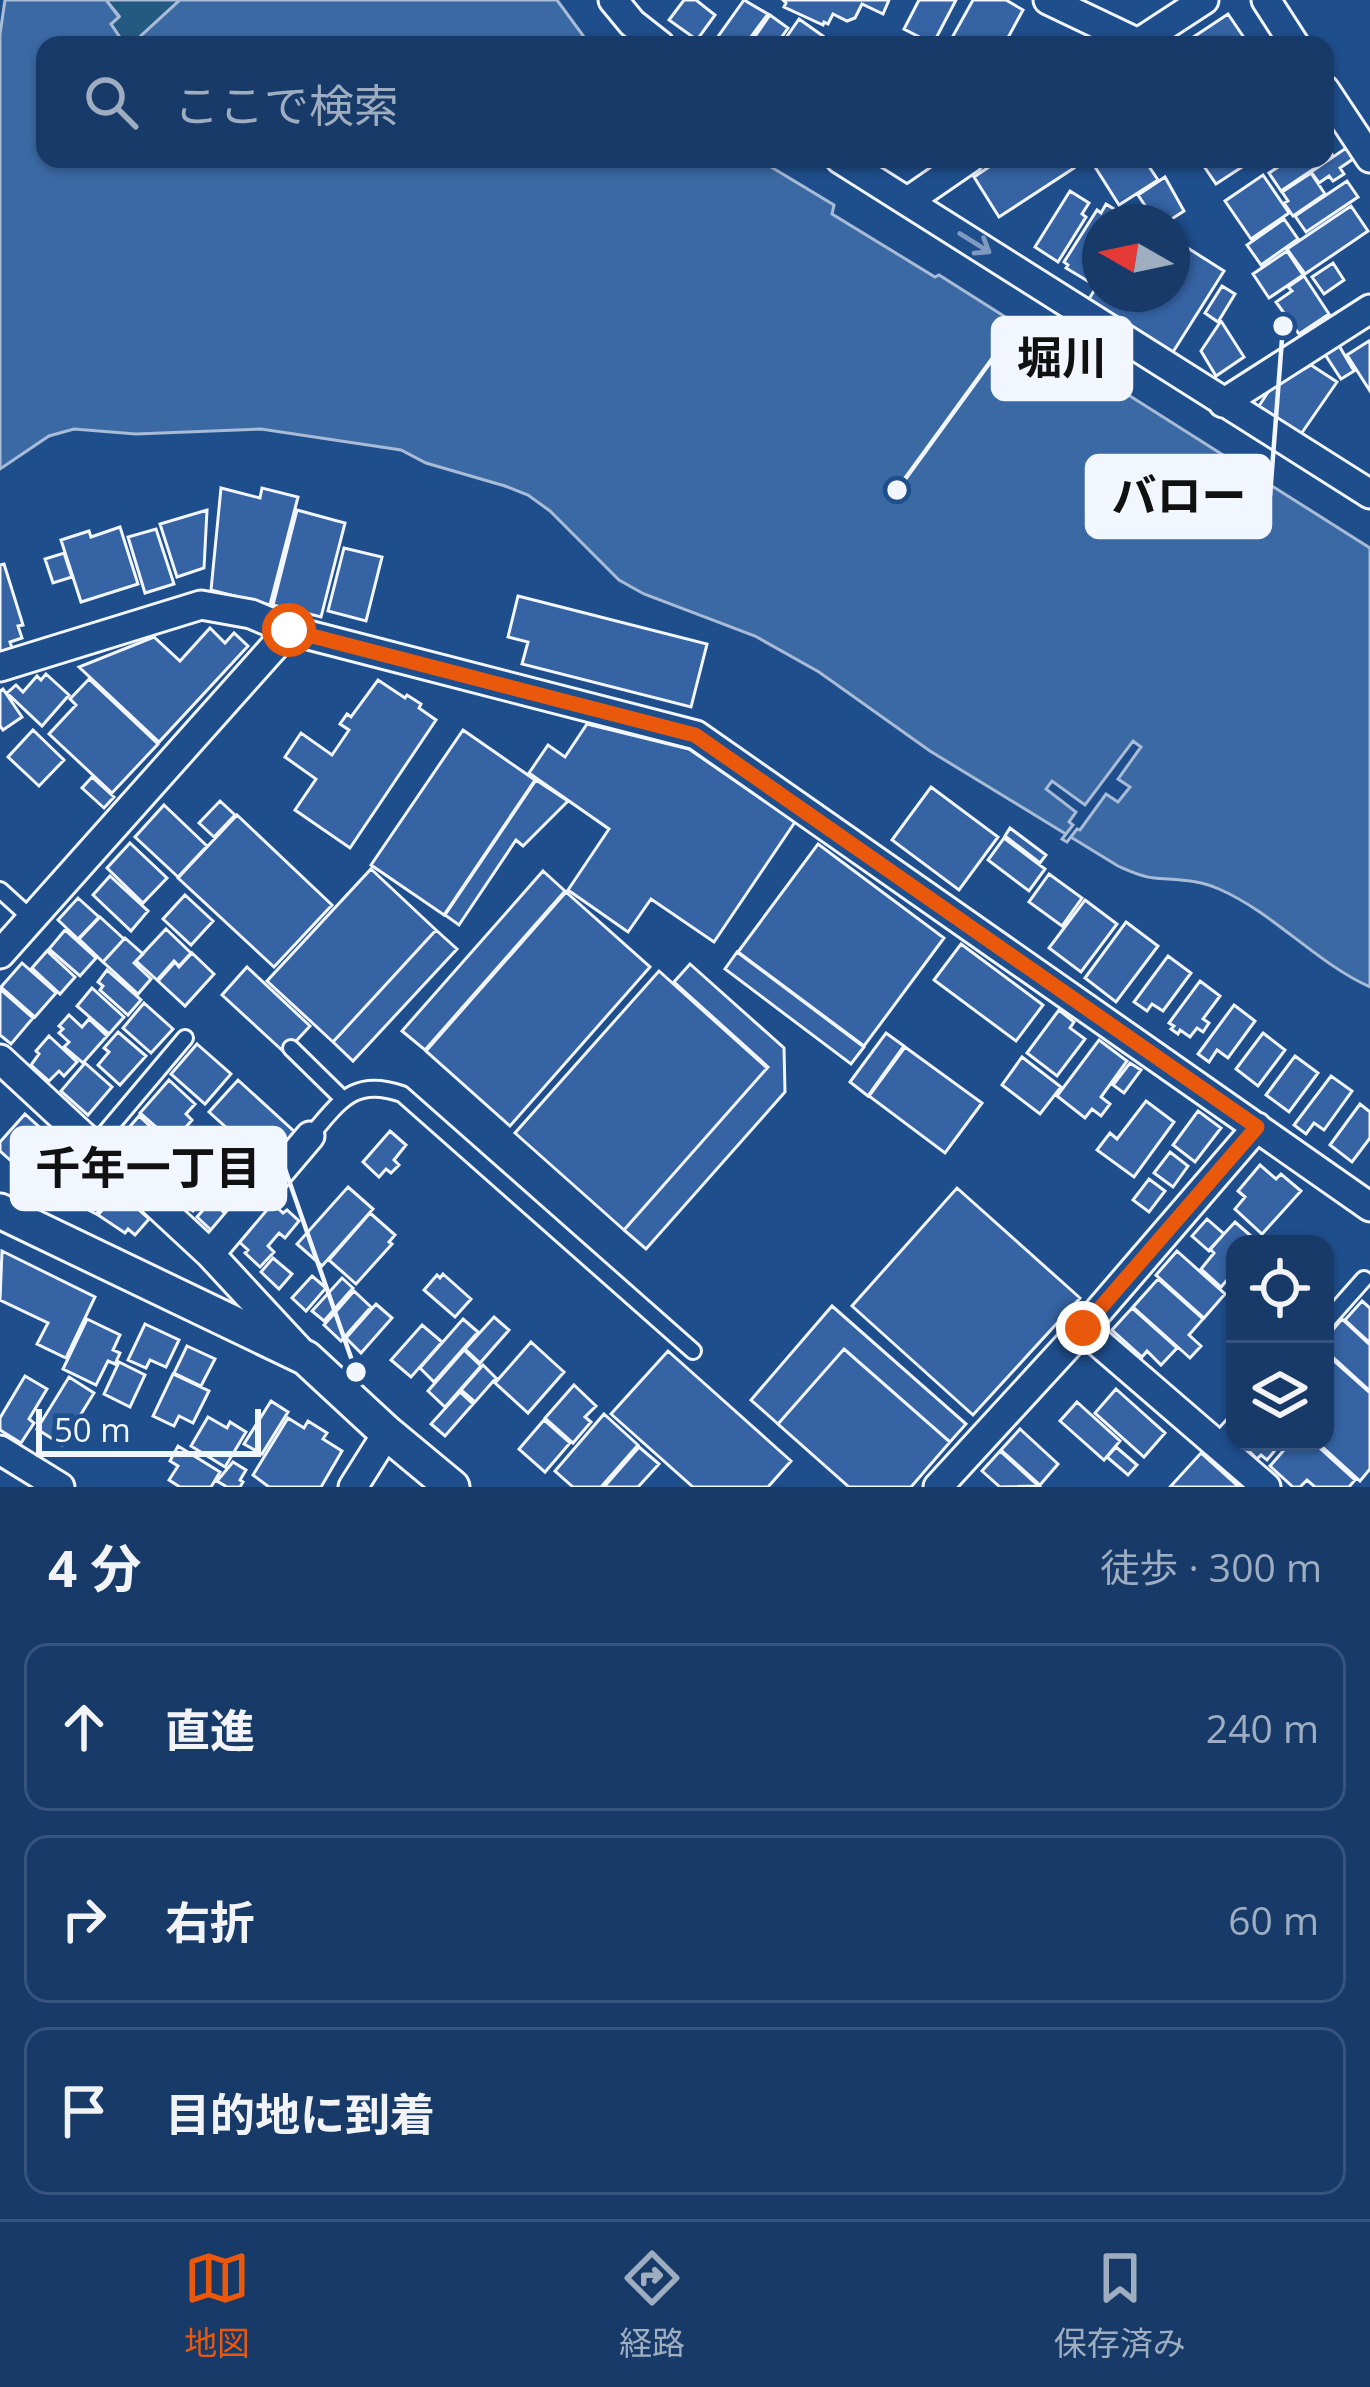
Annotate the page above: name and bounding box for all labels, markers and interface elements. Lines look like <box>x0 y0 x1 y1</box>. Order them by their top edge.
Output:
search box <box>36 36 1334 168</box>
icon: search <box>78 69 144 135</box>
text: ここで検索 <box>174 74 399 135</box>
north arrow <box>1082 204 1190 312</box>
one-way arrow <box>957 231 991 256</box>
callout: 堀川 <box>993 318 1131 399</box>
text: 堀川 <box>1017 326 1107 387</box>
callout: バロー <box>1087 456 1270 537</box>
text: バロー <box>1111 464 1247 525</box>
route start <box>262 603 316 657</box>
callout: 千年一丁目 <box>12 1128 285 1209</box>
text: 千年一丁目 <box>35 1136 261 1197</box>
map controls <box>1226 1235 1334 1451</box>
button: locate <box>1226 1235 1334 1343</box>
route end <box>1056 1301 1110 1355</box>
button: layers <box>1226 1343 1334 1451</box>
scale bar <box>36 1403 261 1456</box>
text: 50 m <box>54 1407 131 1452</box>
text: 4 分 <box>48 1532 141 1602</box>
text: 徒歩 · 300 m <box>1100 1540 1322 1593</box>
icon: ahead <box>51 1694 117 1760</box>
text: 直進 <box>165 1699 255 1760</box>
text: 240 m <box>1206 1701 1319 1754</box>
icon: right <box>51 1886 117 1952</box>
text: 右折 <box>165 1891 255 1952</box>
text: 60 m <box>1228 1893 1319 1946</box>
icon: arrive <box>51 2078 117 2144</box>
text: 目的地に到着 <box>165 2083 435 2144</box>
tab: 地図 <box>184 2245 250 2365</box>
tab: 経路 <box>619 2245 685 2365</box>
tab: 保存済み <box>1054 2245 1186 2365</box>

